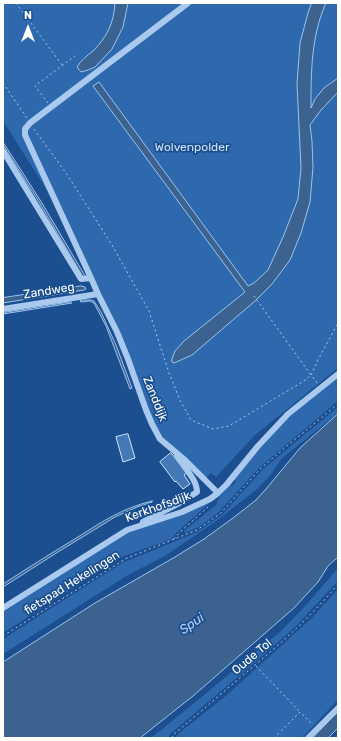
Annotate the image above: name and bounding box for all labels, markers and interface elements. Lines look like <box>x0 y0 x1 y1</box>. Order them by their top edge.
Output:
north arrow <box>8 8 48 48</box>
text: N <box>24 9 32 22</box>
park label: Wolvenpolder <box>155 141 229 155</box>
street label: Zandweg <box>22 280 76 302</box>
street label: Zanddijk <box>139 374 171 424</box>
street label: Kerkhofsdijk <box>123 489 193 525</box>
street label: fietspad Hekelingen <box>22 548 122 618</box>
water label: Spui <box>177 610 207 638</box>
street label: Oude Tol <box>229 636 275 678</box>

